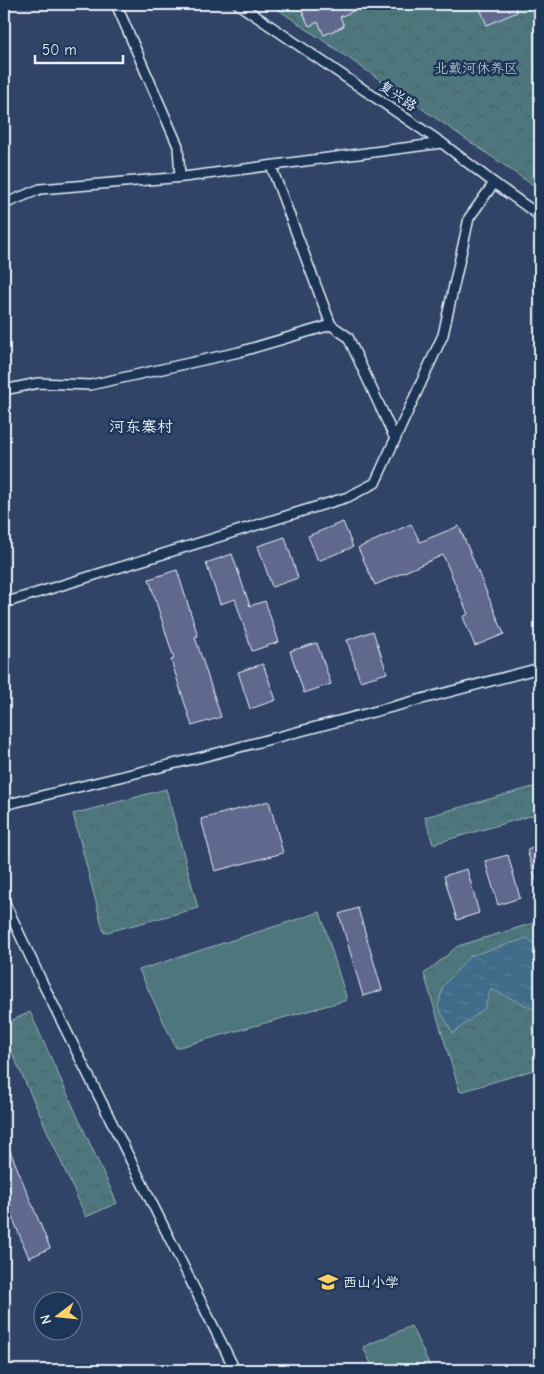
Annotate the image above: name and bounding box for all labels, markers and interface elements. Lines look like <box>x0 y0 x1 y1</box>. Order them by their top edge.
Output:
scale bar <box>35 32 122 64</box>
text: 50 m <box>42 41 77 59</box>
park label: 北戴河休养区 <box>434 60 518 77</box>
street label: 复兴路 <box>376 77 420 115</box>
district label: 河东寨村 <box>109 418 173 436</box>
school or university icon: 西山小学 <box>317 1271 339 1293</box>
place label: 西山小学 <box>343 1274 399 1291</box>
north arrow <box>32 1292 82 1342</box>
text: N <box>37 1313 55 1326</box>

